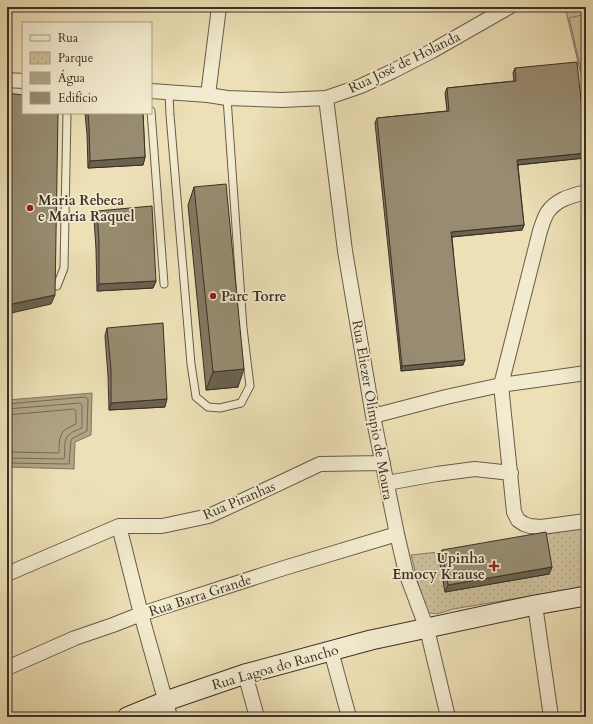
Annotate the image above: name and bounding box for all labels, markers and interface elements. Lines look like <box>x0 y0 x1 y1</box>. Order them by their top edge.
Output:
legend <box>22 22 152 114</box>
street label: Rua José de Holanda <box>345 27 463 98</box>
text: Rua <box>58 30 79 46</box>
text: Parque <box>58 50 93 66</box>
text: Água <box>58 69 86 86</box>
text: Edifício <box>58 90 98 106</box>
place label: Maria Rebeca e Maria Raquel <box>38 191 135 226</box>
marker: Maria Rebeca e Maria Raquel <box>25 203 35 213</box>
place label: Parc Torre <box>221 287 286 306</box>
marker: Parc Torre <box>208 291 218 301</box>
street label: Rua Eliezer Olímpio de Moura <box>347 319 398 502</box>
street label: Rua Piranhas <box>200 477 279 524</box>
place label: Upinha Emocy Krause <box>392 549 485 584</box>
marker: Upinha Emocy Krause <box>488 560 500 572</box>
street label: Rua Barra Grande <box>146 570 254 621</box>
street label: Rua Lagoa do Rancho <box>210 640 341 695</box>

